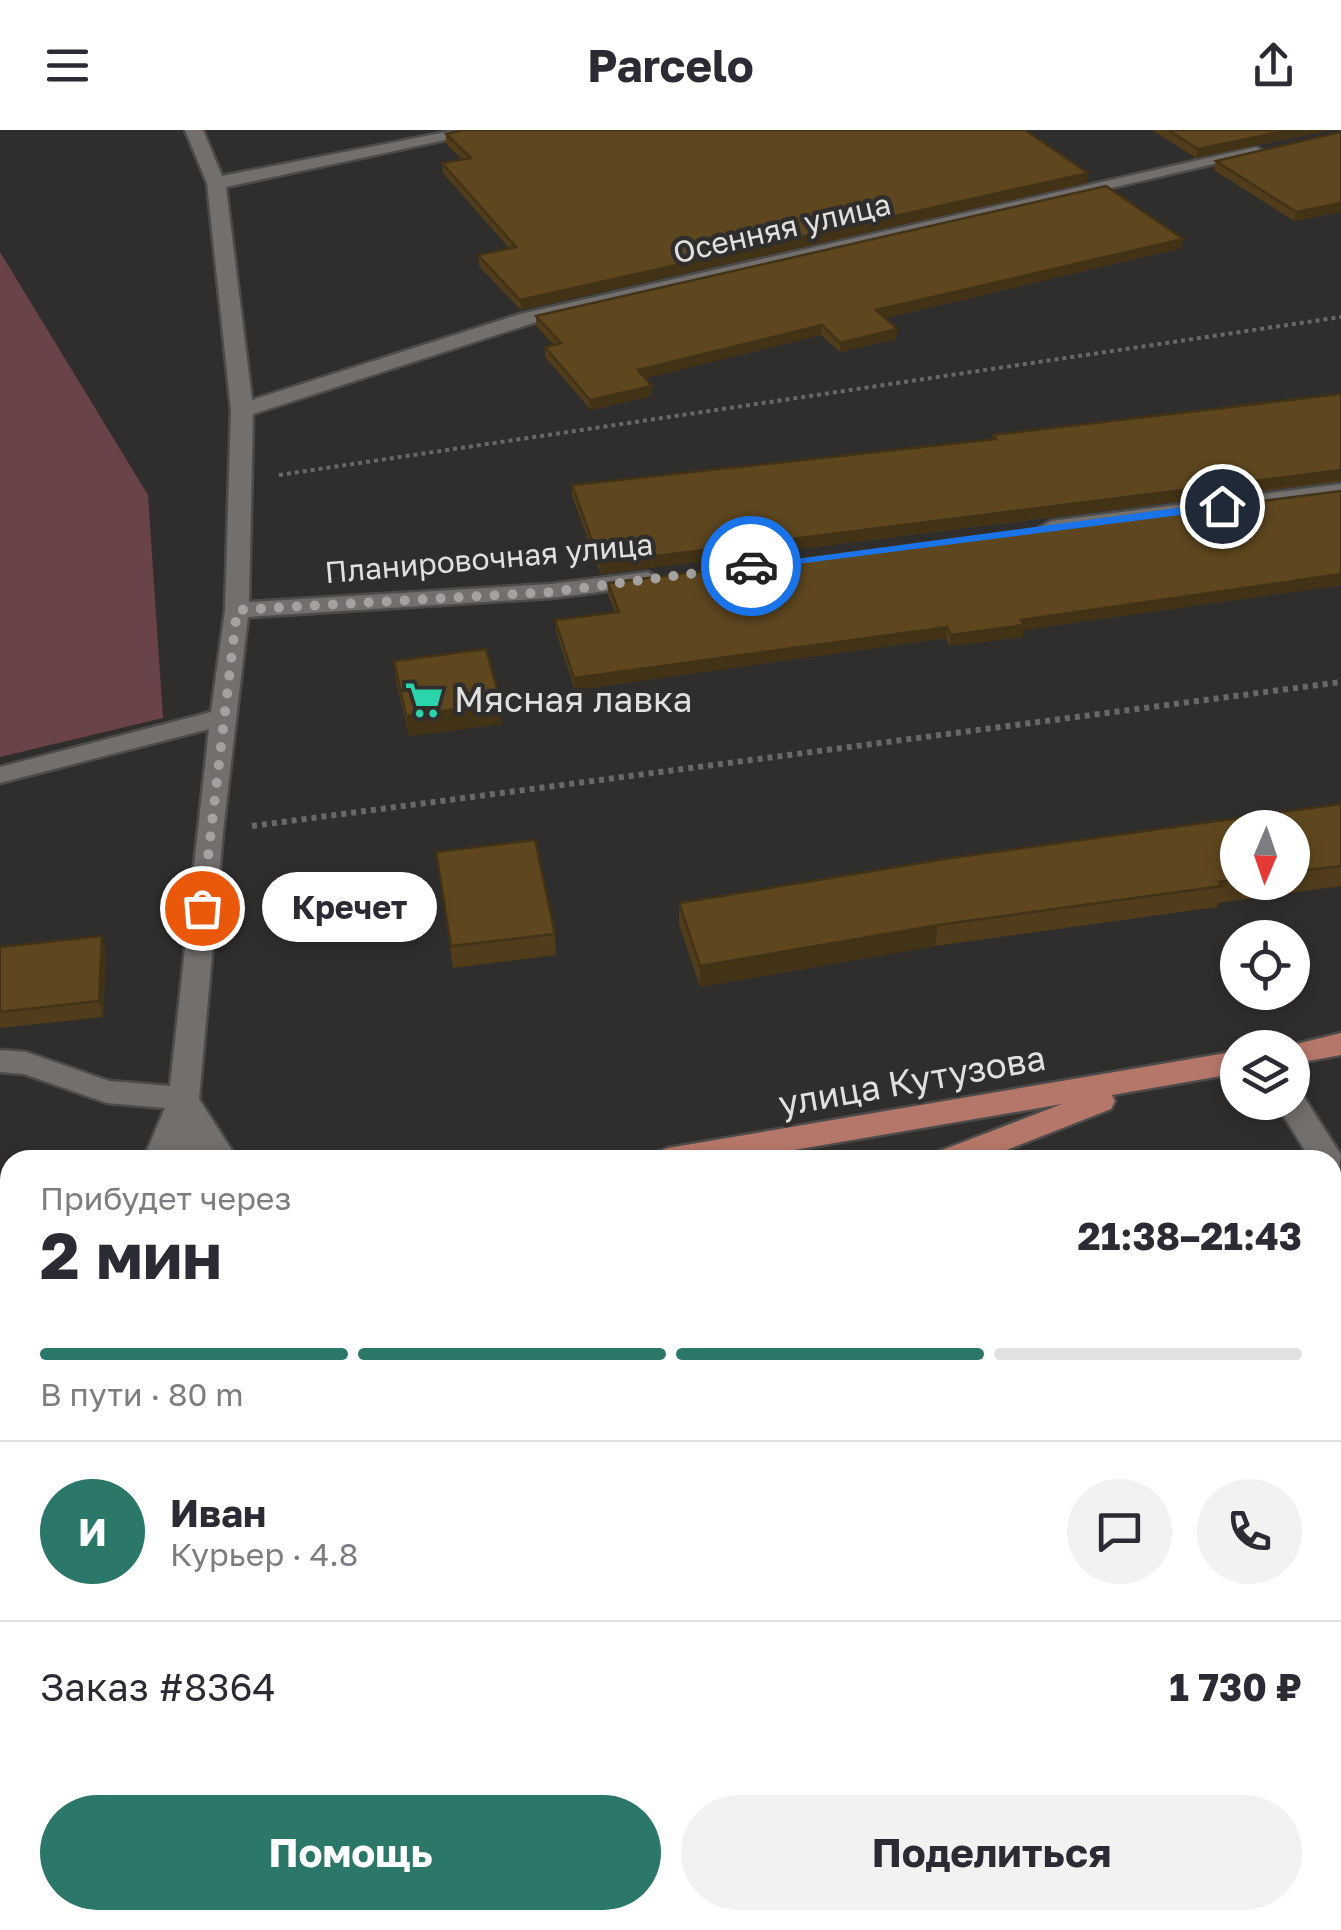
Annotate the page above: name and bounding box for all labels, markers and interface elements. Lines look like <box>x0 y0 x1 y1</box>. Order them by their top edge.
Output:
icon: menu <box>40 38 95 93</box>
text: Parcelo <box>587 38 754 92</box>
icon: share <box>1246 38 1301 93</box>
street label: Осенняя улица <box>669 185 894 271</box>
pin <box>1180 464 1265 549</box>
icon: home <box>1195 479 1250 534</box>
courier <box>701 516 801 616</box>
street label: Планировочная улица <box>323 526 655 590</box>
icon: car <box>724 539 779 594</box>
place label: Мясная лавка <box>454 678 693 720</box>
supermarket icon: Мясная лавка <box>403 679 445 721</box>
north arrow <box>1220 810 1310 900</box>
map controls <box>1220 810 1310 1120</box>
pin <box>160 866 245 951</box>
callout: Кречет <box>262 873 437 943</box>
icon: bag <box>175 881 230 936</box>
text: Кречет <box>292 888 407 926</box>
button: locate <box>1220 920 1310 1010</box>
button: layers <box>1220 1030 1310 1120</box>
street label: улица Кутузова <box>775 1036 1049 1124</box>
text: Прибудет через <box>40 1179 291 1217</box>
text: 21:38–21:43 <box>1078 1213 1302 1258</box>
text: 2 мин <box>40 1215 222 1293</box>
text: В пути · 80 m <box>40 1375 244 1413</box>
button: chat <box>1067 1479 1172 1584</box>
button: phone <box>1197 1479 1302 1584</box>
text: Иван <box>170 1490 266 1535</box>
text: И <box>78 1509 107 1554</box>
text: Курьер · 4.8 <box>170 1535 358 1573</box>
text: Заказ #8364 <box>40 1664 276 1709</box>
text: 1 730 ₽ <box>1169 1664 1302 1709</box>
button: Помощь <box>40 1795 661 1910</box>
button: Поделиться <box>681 1795 1302 1910</box>

